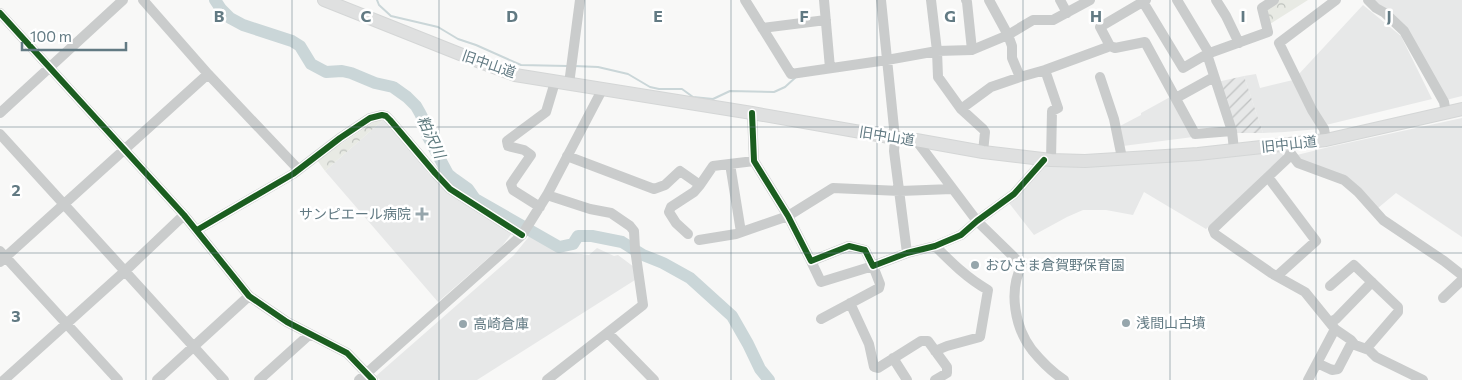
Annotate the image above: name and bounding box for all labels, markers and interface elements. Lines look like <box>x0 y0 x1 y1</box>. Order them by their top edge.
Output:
text: B <box>214 6 225 25</box>
text: C <box>361 6 372 25</box>
text: D <box>506 6 518 25</box>
text: E <box>653 6 663 25</box>
text: F <box>799 6 809 25</box>
text: G <box>944 6 956 25</box>
text: H <box>1090 6 1102 25</box>
text: I <box>1240 6 1246 25</box>
text: J <box>1386 6 1392 25</box>
scale bar <box>22 20 126 52</box>
text: 100 m <box>30 27 72 45</box>
street label: 旧中山道 <box>460 46 518 81</box>
water label: 粕沢川 <box>414 112 450 163</box>
street label: 旧中山道 <box>858 123 916 148</box>
street label: 旧中山道 <box>1260 132 1318 155</box>
text: 2 <box>11 180 21 199</box>
place label: サンピエール病院 <box>299 205 411 222</box>
marker: サンピエール病院 <box>415 207 429 221</box>
place label: おひさま倉賀野保育園 <box>985 256 1125 273</box>
marker: おひさま倉賀野保育園 <box>969 259 981 271</box>
text: 3 <box>11 306 21 325</box>
place label: 浅間山古墳 <box>1136 314 1206 331</box>
place label: 高崎倉庫 <box>473 315 529 332</box>
marker: 浅間山古墳 <box>1120 317 1132 329</box>
marker: 高崎倉庫 <box>457 318 469 330</box>

